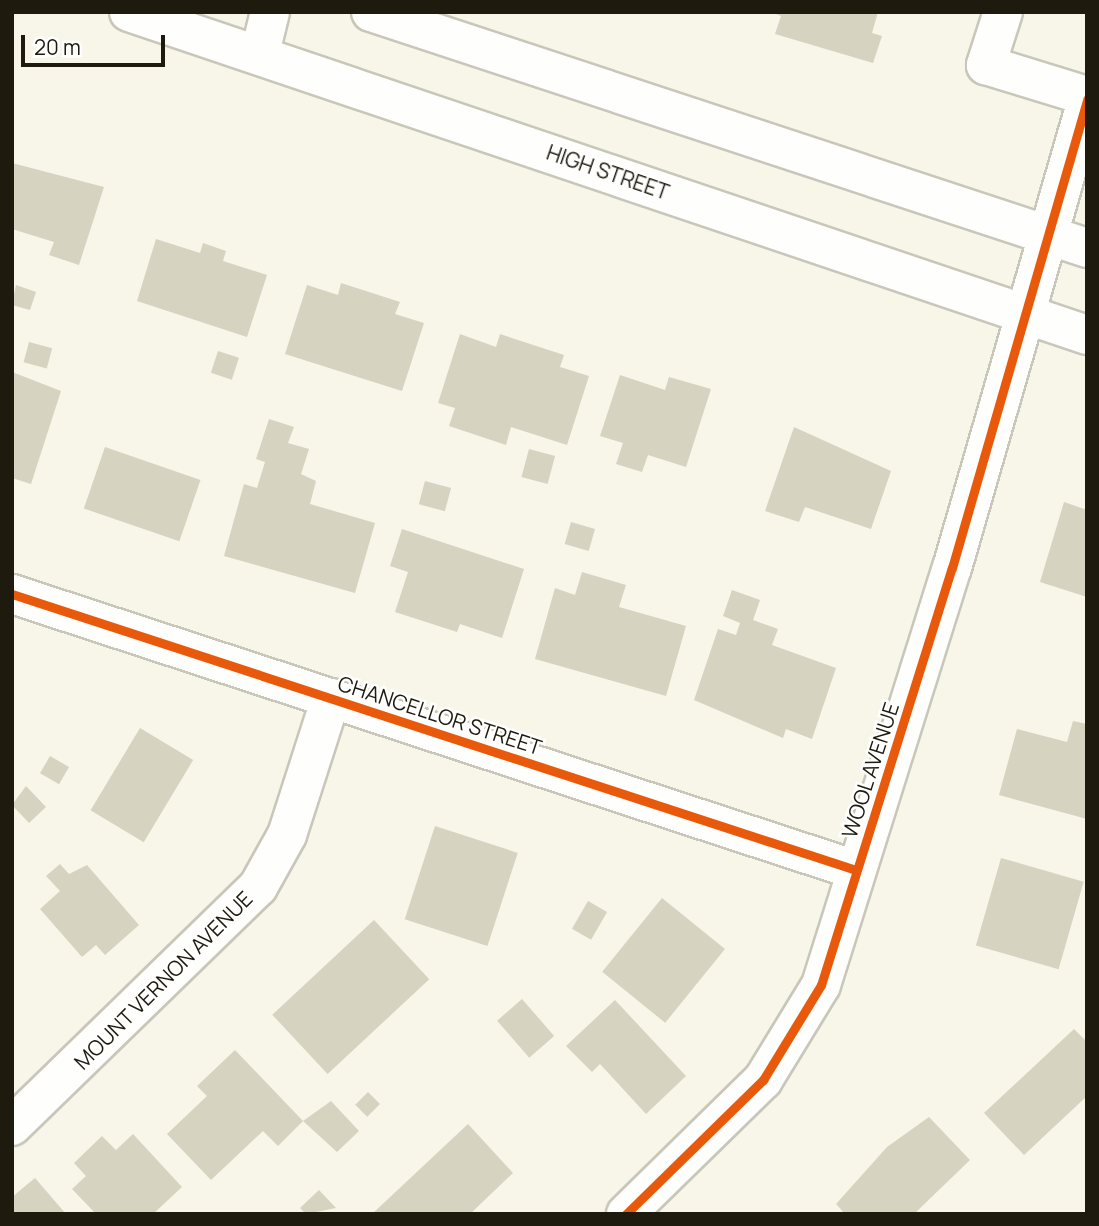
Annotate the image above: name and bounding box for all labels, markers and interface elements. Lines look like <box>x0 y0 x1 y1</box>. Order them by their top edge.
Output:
scale bar <box>24 21 168 65</box>
text: 20 m <box>34 33 81 61</box>
street label: HIGH STREET <box>543 139 673 205</box>
street label: CHANCELLOR STREET <box>335 670 545 760</box>
street label: WOOL AVENUE <box>836 699 904 841</box>
street label: MOUNT VERNON AVENUE <box>68 885 258 1075</box>

